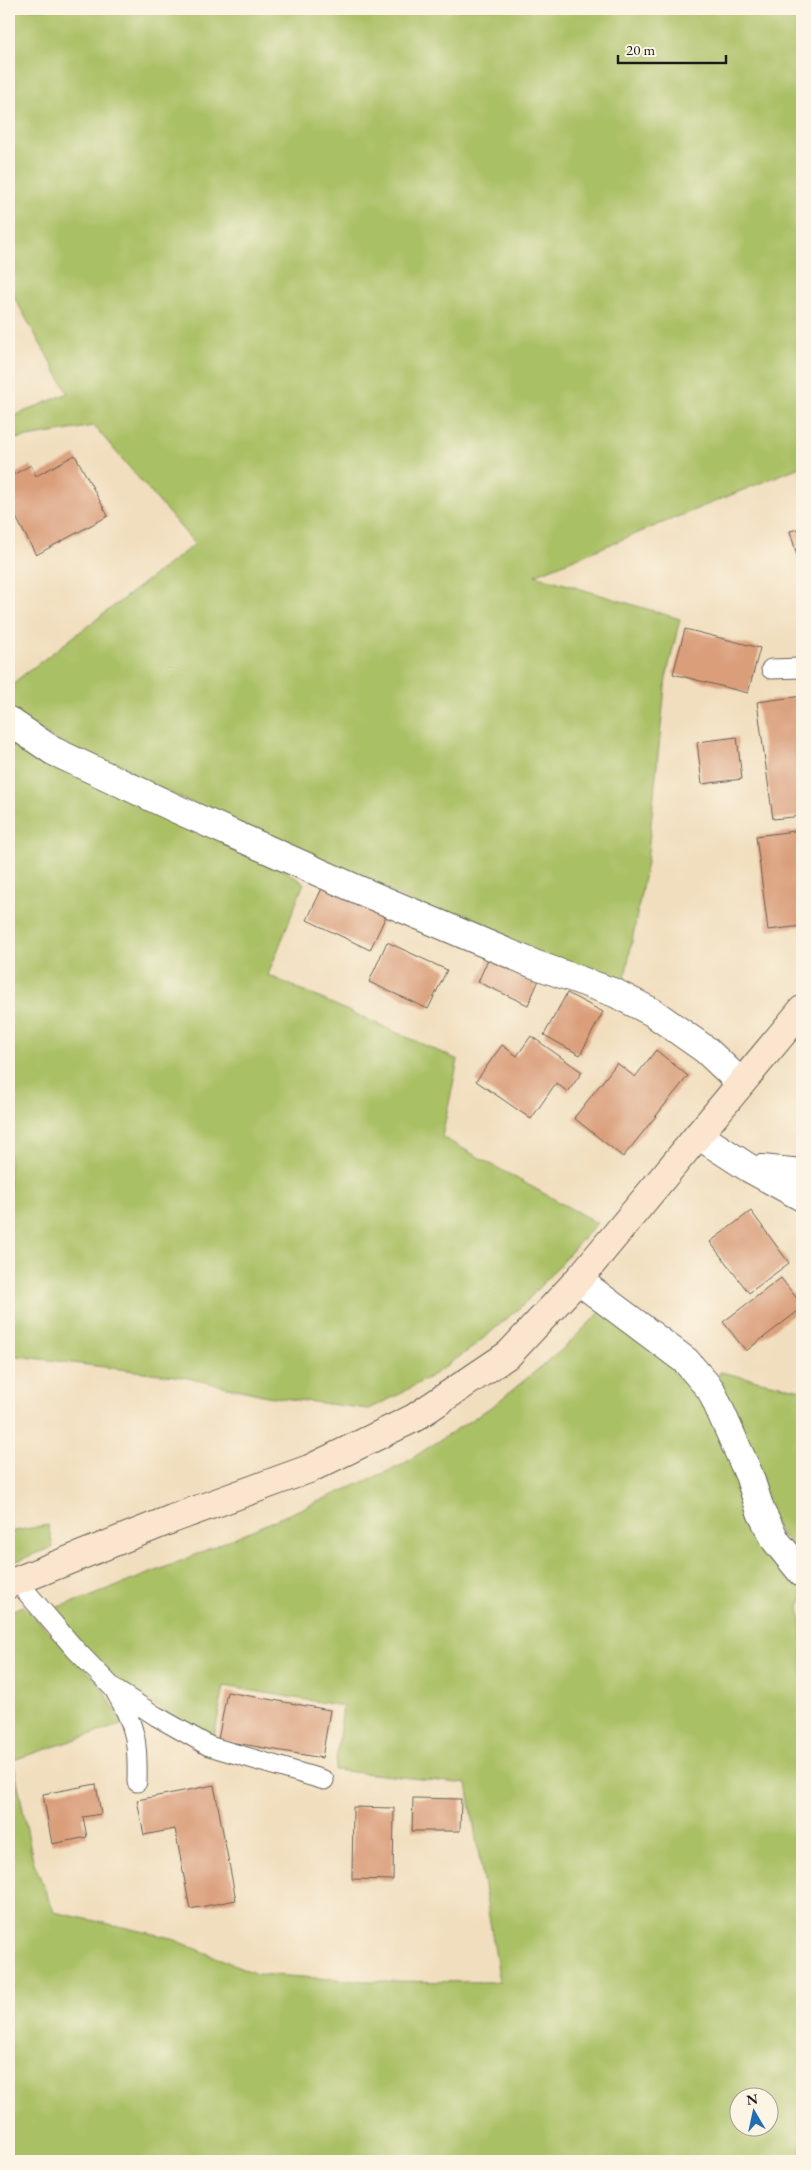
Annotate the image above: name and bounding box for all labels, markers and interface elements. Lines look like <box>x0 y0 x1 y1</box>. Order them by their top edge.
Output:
scale bar <box>618 32 726 64</box>
text: 20 m <box>626 40 655 59</box>
north arrow <box>728 2088 778 2138</box>
text: N <box>745 2089 760 2109</box>

